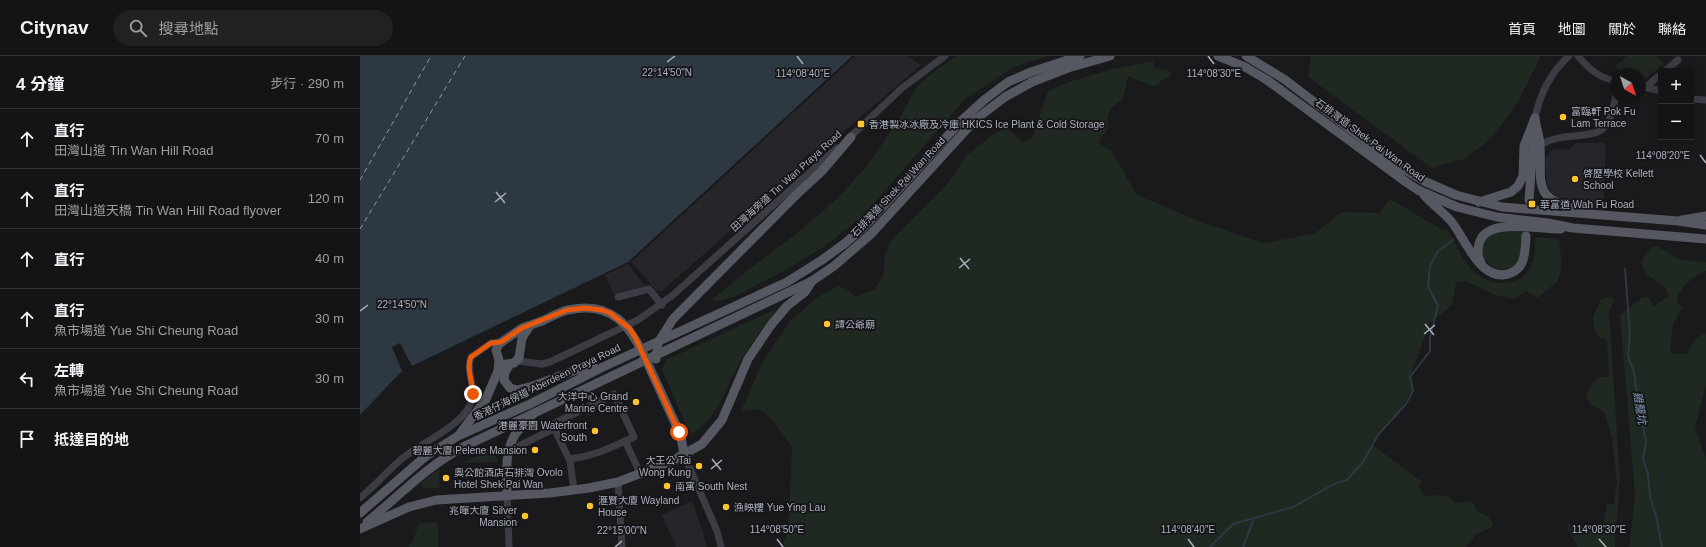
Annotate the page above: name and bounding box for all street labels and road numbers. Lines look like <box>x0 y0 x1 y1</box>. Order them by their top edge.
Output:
street label: 石排灣道 Shek Pai Wan Road <box>1313 97 1427 183</box>
street label: 田灣海旁道 Tin Wan Praya Road <box>728 128 844 234</box>
street label: 石排灣道 Shek Pai Wan Road <box>849 135 947 239</box>
street label: 香港仔海傍道 Aberdeen Praya Road <box>472 342 622 422</box>

